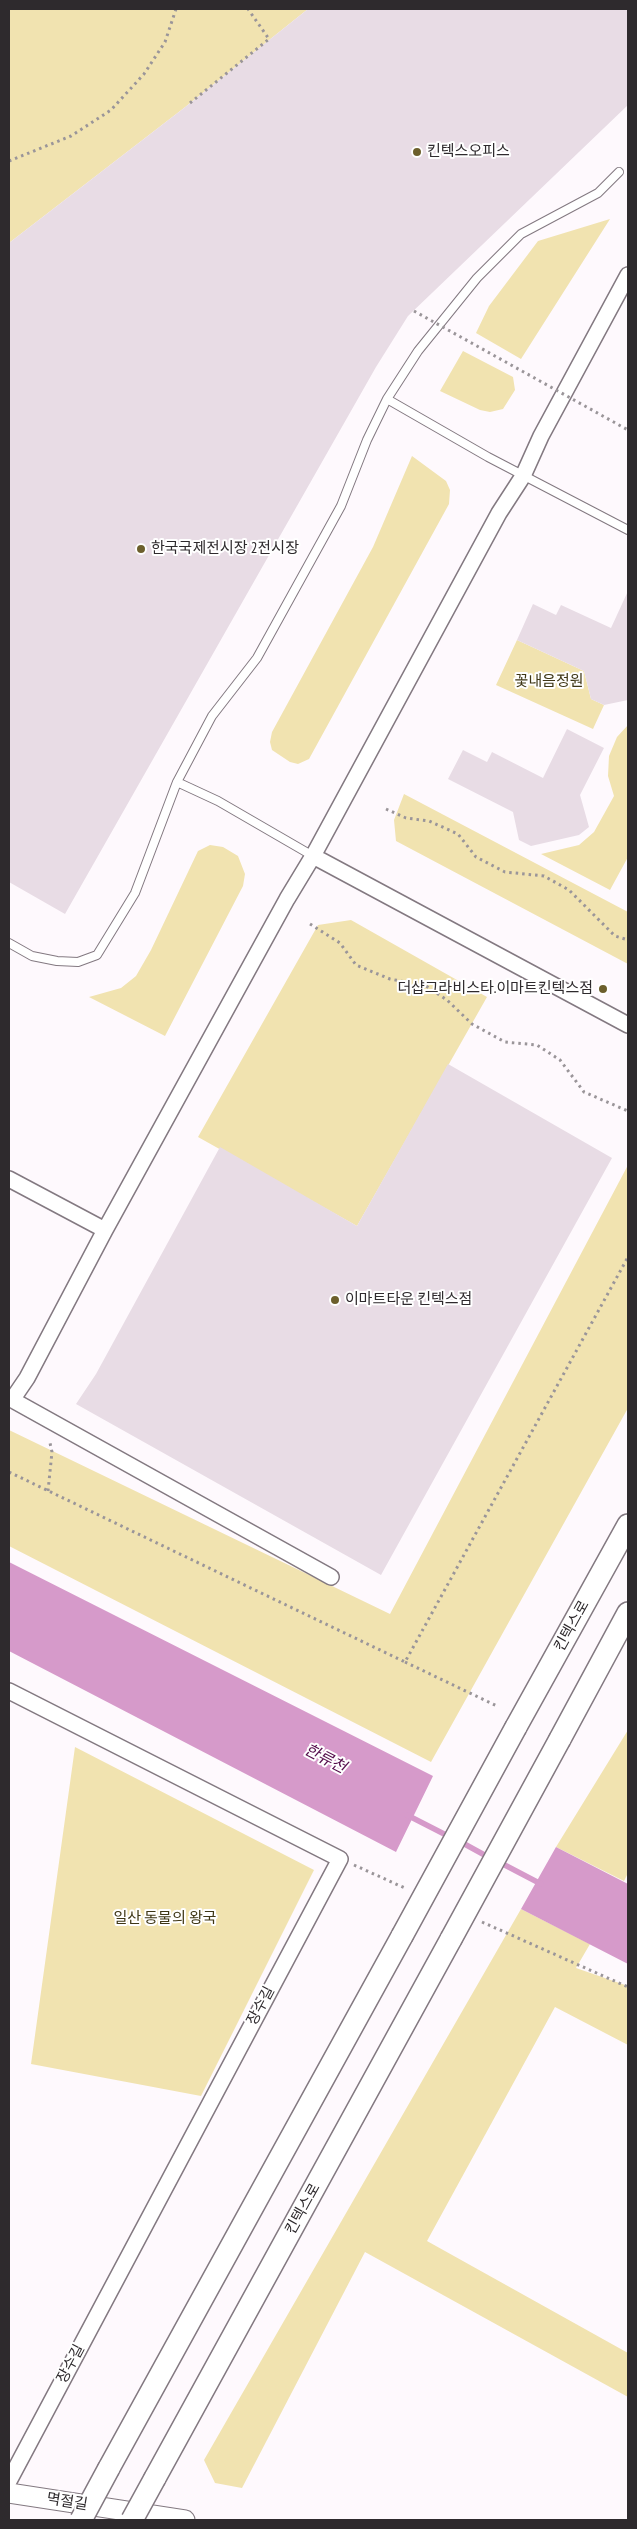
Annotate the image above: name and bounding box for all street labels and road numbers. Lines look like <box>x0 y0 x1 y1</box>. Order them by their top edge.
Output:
street label: 킨텍스로 <box>551 1597 593 1655</box>
street label: 장수길 <box>243 1983 279 2029</box>
street label: 킨텍스로 <box>282 2180 324 2238</box>
street label: 장수길 <box>53 2341 89 2387</box>
street label: 멱절길 <box>45 2490 89 2514</box>

